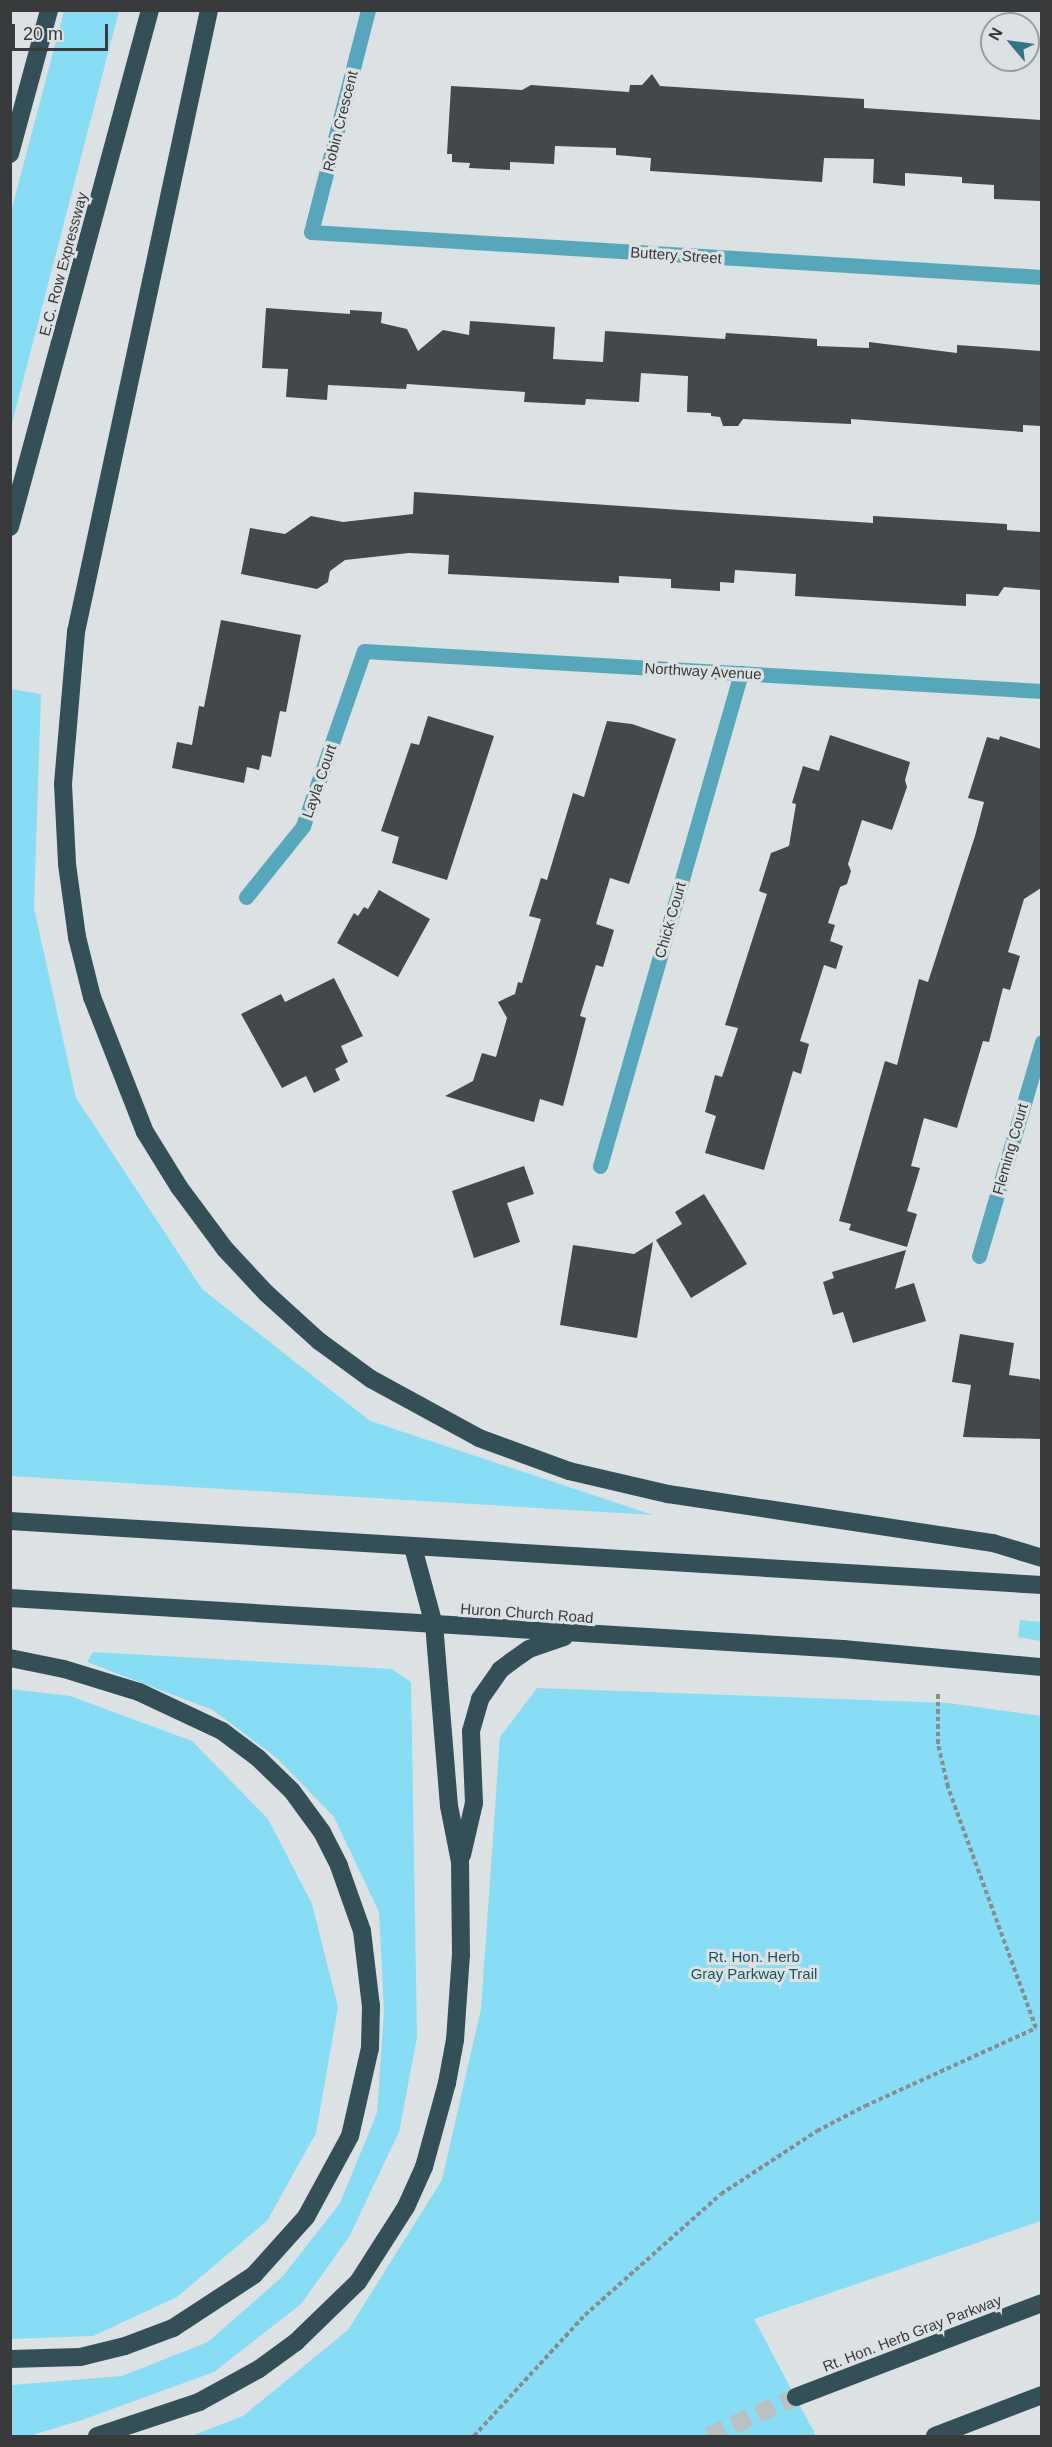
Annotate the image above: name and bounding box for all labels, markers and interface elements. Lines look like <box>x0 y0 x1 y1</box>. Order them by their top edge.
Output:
scale bar <box>15 12 111 50</box>
north arrow <box>980 12 1040 72</box>
text: 20 m <box>23 24 63 44</box>
text: N <box>985 25 1006 43</box>
street label: Robin Crescent <box>319 69 361 173</box>
street label: E.C. Row Expressway <box>35 190 91 338</box>
street label: Buttery Street <box>630 243 722 267</box>
street label: Northway Avenue <box>644 659 762 683</box>
street label: Layla Court <box>298 742 340 820</box>
street label: Chick Court <box>651 880 689 960</box>
street label: Fleming Court <box>988 1101 1032 1197</box>
street label: Huron Church Road <box>460 1599 594 1627</box>
park label: Rt. Hon. Herb Gray Parkway Trail <box>691 1947 817 1982</box>
street label: Rt. Hon. Herb Gray Parkway <box>820 2291 1004 2375</box>

